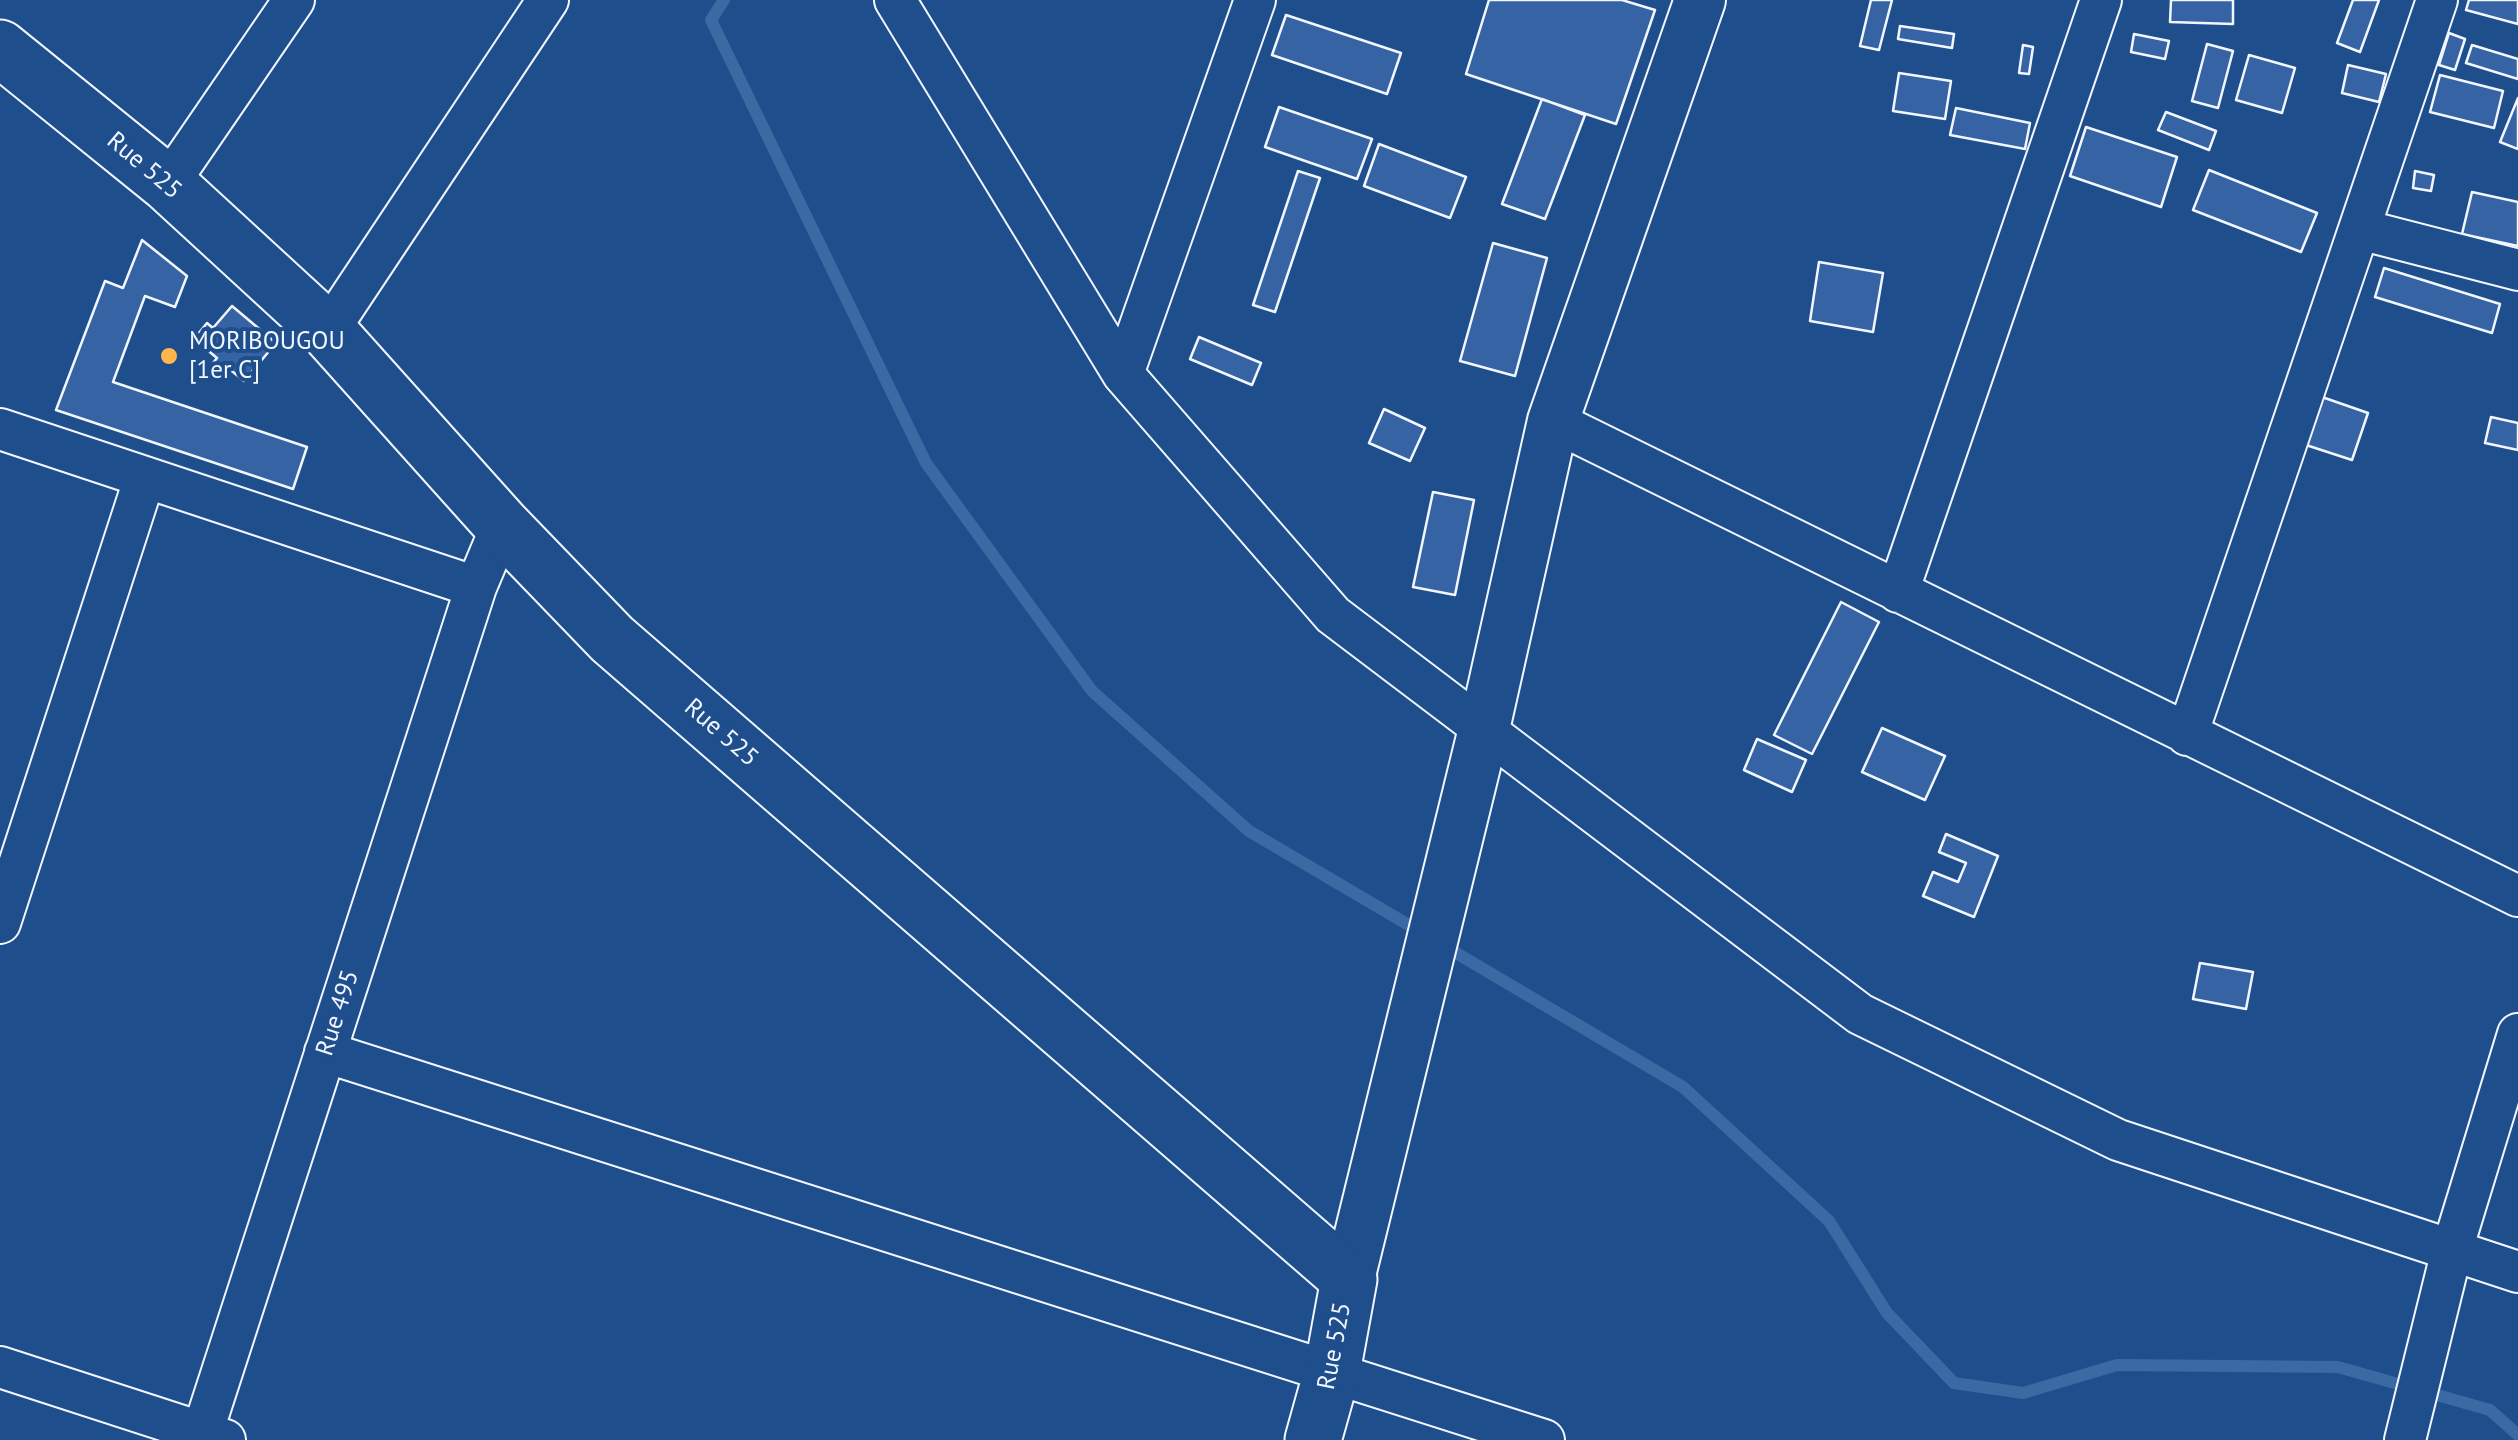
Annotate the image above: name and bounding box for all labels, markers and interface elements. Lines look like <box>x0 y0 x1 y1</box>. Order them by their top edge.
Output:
street label: Rue 525 <box>101 126 187 206</box>
place label: MORIBOUGOU [1er C] <box>189 327 345 386</box>
marker: MORIBOUGOU [1er C] <box>158 345 180 367</box>
street label: Rue 525 <box>678 693 764 773</box>
street label: Rue 495 <box>310 966 366 1060</box>
street label: Rue 525 <box>1312 1300 1358 1392</box>

